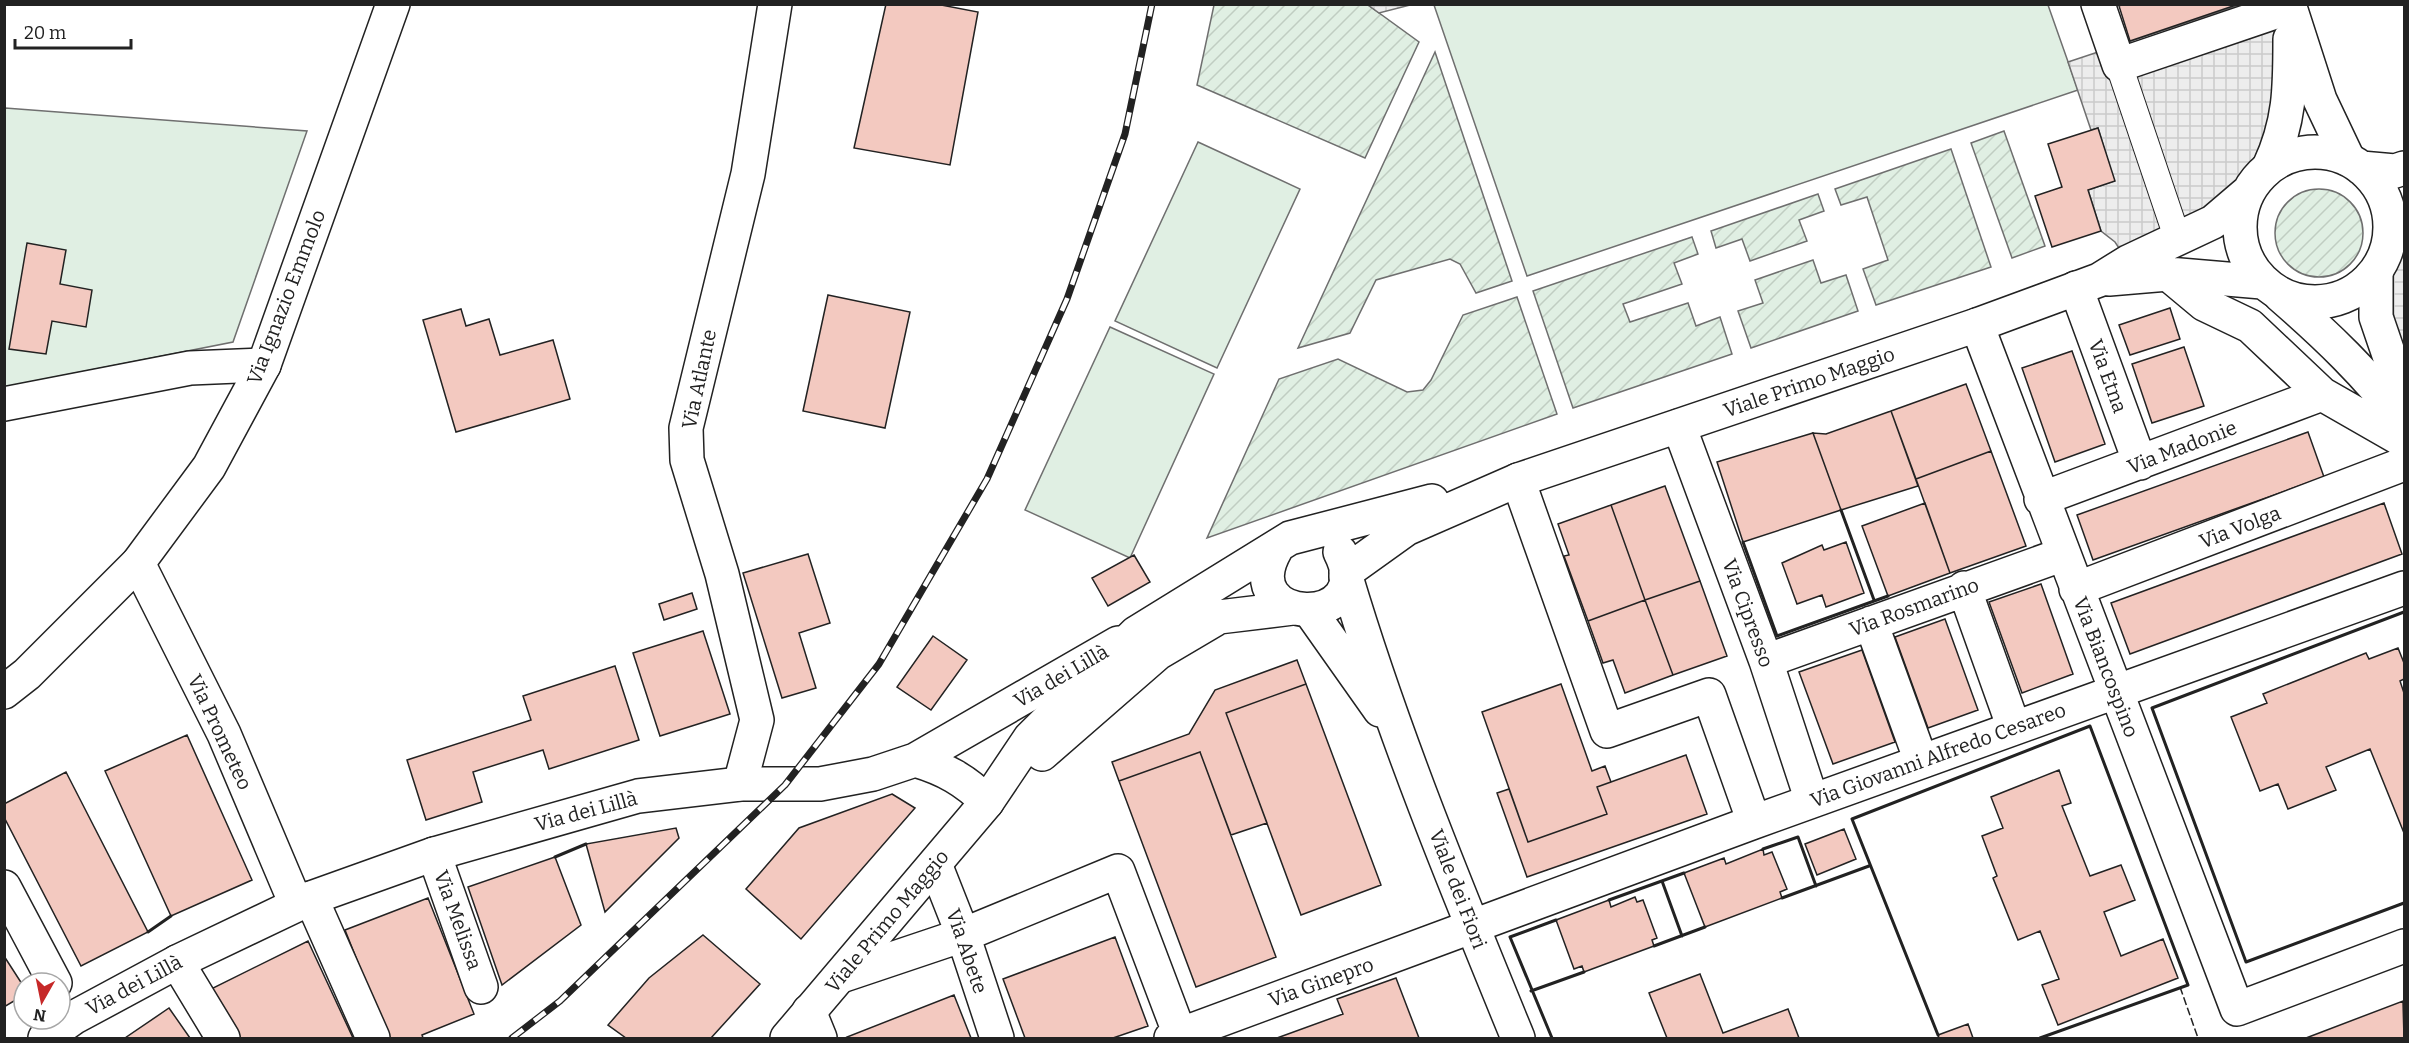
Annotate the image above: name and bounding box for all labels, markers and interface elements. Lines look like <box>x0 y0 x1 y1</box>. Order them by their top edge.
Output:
scale bar <box>15 12 130 50</box>
text: 20 m <box>24 22 66 44</box>
street label: Via Ignazio Emmolo <box>242 206 330 388</box>
street label: Via Atlante <box>677 327 721 431</box>
street label: Via Etna <box>2084 336 2132 416</box>
street label: Viale Primo Maggio <box>1720 341 1898 423</box>
street label: Via Madonie <box>2124 415 2240 479</box>
street label: Via Volga <box>2196 501 2284 553</box>
street label: Via Cipresso <box>1717 555 1779 671</box>
street label: Via Rosmarino <box>1846 572 1982 642</box>
street label: Via Biancospino <box>2068 593 2144 741</box>
street label: Via dei Lillà <box>1009 639 1113 713</box>
street label: Via Prometeo <box>183 670 257 794</box>
street label: Via Giovanni Alfredo Cesareo <box>1807 698 2069 812</box>
street label: Via dei Lillà <box>532 786 640 836</box>
street label: Viale dei Fiori <box>1424 826 1492 952</box>
street label: Viale Primo Maggio <box>820 845 954 997</box>
street label: Via Melissa <box>429 867 487 973</box>
street label: Via Abete <box>941 906 993 996</box>
street label: Via dei Lillà <box>82 950 186 1020</box>
street label: Via Ginepro <box>1265 952 1377 1012</box>
north arrow <box>12 971 72 1031</box>
text: N <box>32 1005 47 1026</box>

